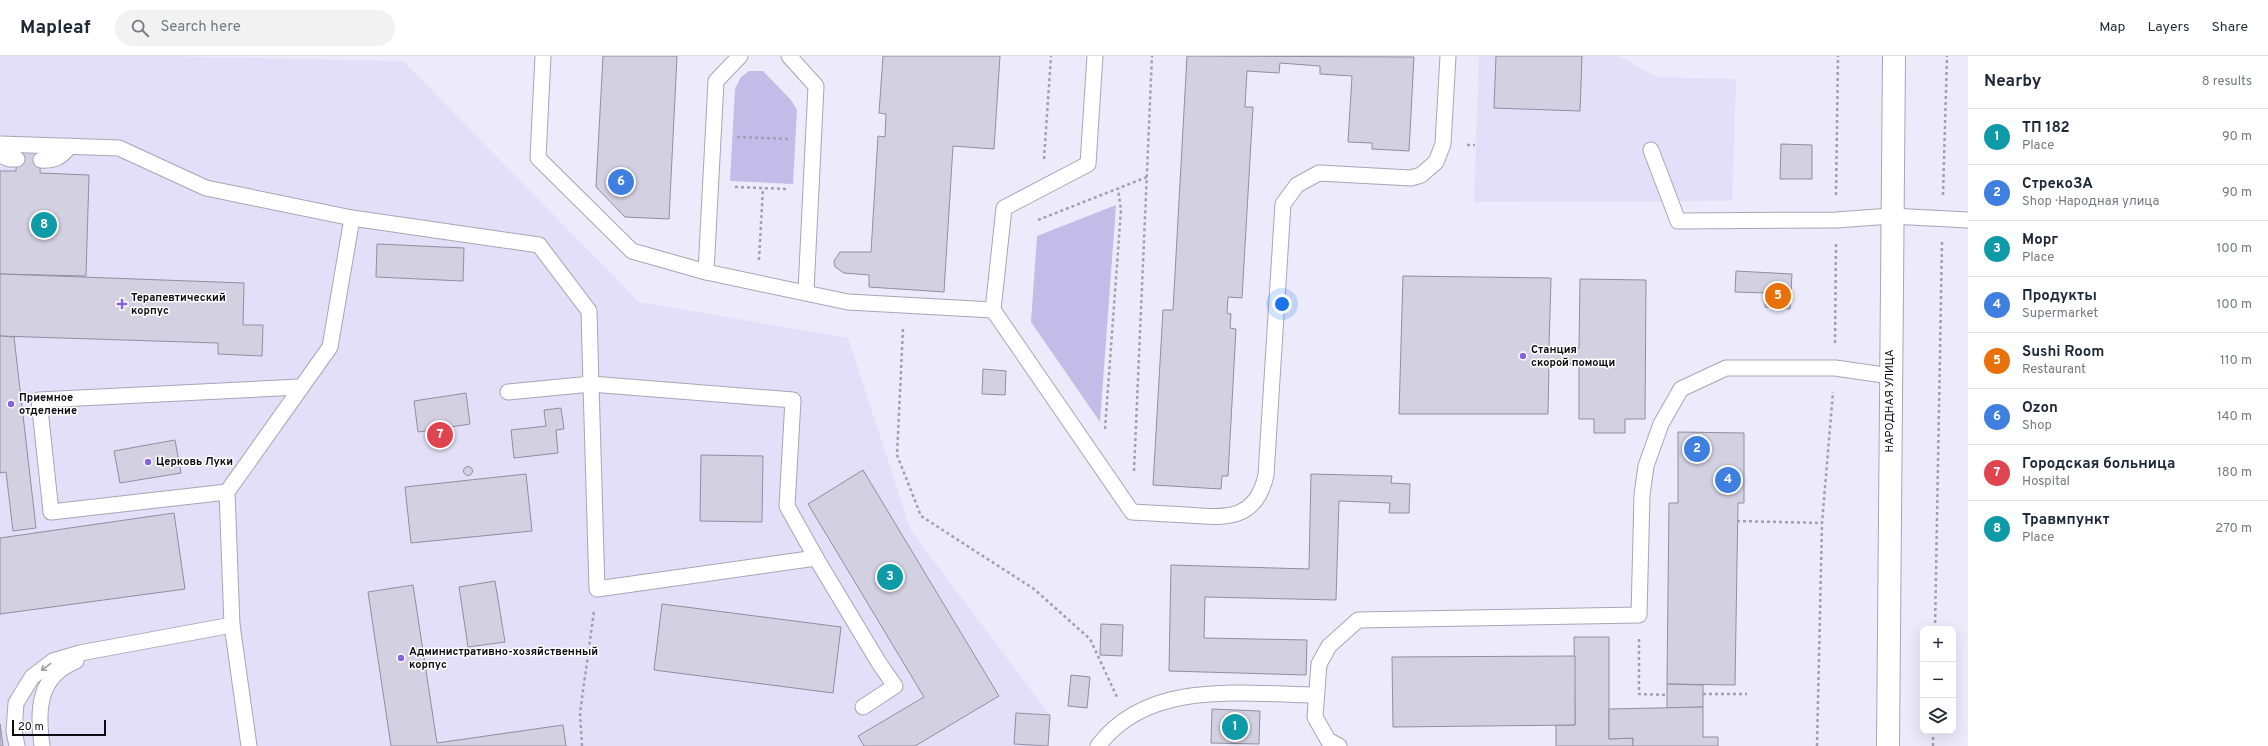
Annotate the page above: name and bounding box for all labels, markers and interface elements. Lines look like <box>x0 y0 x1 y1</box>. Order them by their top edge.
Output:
search box <box>115 10 395 46</box>
text: Mapleaf <box>20 16 91 40</box>
icon: search <box>129 17 151 39</box>
text: Search here <box>161 18 241 37</box>
text: Map <box>2099 19 2125 36</box>
text: Layers <box>2147 19 2189 36</box>
text: Share <box>2211 19 2248 36</box>
text: Nearby <box>1984 71 2041 93</box>
text: 8 results <box>2202 74 2252 90</box>
text: ТП 182 <box>2022 119 2070 138</box>
text: 1 <box>1994 129 2000 145</box>
text: 90 m <box>2222 129 2252 145</box>
text: Place <box>2022 138 2054 154</box>
pin: 6 <box>608 167 634 197</box>
text: СтрекоЗА <box>2022 175 2093 194</box>
text: 2 <box>1993 185 2001 201</box>
text: 90 m <box>2222 185 2252 201</box>
text: Shop · Народная улица <box>2022 194 2159 210</box>
pin: 8 <box>31 210 57 240</box>
text: Морг <box>2022 231 2058 250</box>
text: 3 <box>1993 241 2001 257</box>
text: 100 m <box>2216 241 2252 257</box>
text: Place <box>2022 250 2054 266</box>
pin: 5 <box>1765 281 1791 311</box>
text: Продукты <box>2022 287 2097 306</box>
place label: Терапевтический корпус <box>131 291 226 318</box>
your location <box>1272 294 1292 314</box>
text: 4 <box>1993 297 2001 313</box>
text: 100 m <box>2216 297 2252 313</box>
marker: Терапевтический корпус <box>116 298 128 310</box>
text: Supermarket <box>2022 306 2098 322</box>
place label: Станция скорой помощи <box>1531 343 1615 370</box>
text: Sushi Room <box>2022 343 2104 362</box>
street label: НАРОДНАЯ УЛИЦА <box>1883 350 1897 452</box>
marker: Станция скорой помощи <box>1518 351 1528 361</box>
text: 5 <box>1993 353 2001 369</box>
text: 110 m <box>2220 353 2252 369</box>
text: Restaurant <box>2022 362 2086 378</box>
place label: Приемное отделение <box>19 391 77 418</box>
marker: Приемное отделение <box>6 399 16 409</box>
text: Ozon <box>2022 399 2058 418</box>
text: 6 <box>1993 409 2001 425</box>
text: 140 m <box>2217 409 2252 425</box>
text: Shop <box>2022 418 2052 434</box>
pin: 7 <box>427 420 453 450</box>
pin: 2 <box>1684 434 1710 464</box>
place label: Церковь Луки <box>156 455 233 469</box>
text: Городская больница <box>2022 455 2175 474</box>
marker: Церковь Луки <box>143 457 153 467</box>
pin: 4 <box>1715 465 1741 495</box>
text: 7 <box>1994 465 2000 481</box>
text: 180 m <box>2217 465 2252 481</box>
text: Hospital <box>2022 474 2070 490</box>
text: Травмпункт <box>2022 511 2110 530</box>
text: 8 <box>1993 521 2001 537</box>
text: 270 m <box>2215 521 2252 537</box>
text: Place <box>2022 530 2054 546</box>
pin: 3 <box>877 562 903 592</box>
map controls <box>1920 626 1956 734</box>
button: + <box>1920 626 1956 662</box>
place label: Административно-хозяйственный корпус <box>409 645 598 672</box>
marker: Административно-хозяйственный корпус <box>396 653 406 663</box>
button: − <box>1920 662 1956 698</box>
one-way arrow <box>40 663 51 671</box>
button: layers <box>1920 698 1956 734</box>
pin: 1 <box>1222 712 1248 742</box>
scale bar <box>12 718 106 737</box>
text: 20 m <box>18 720 44 734</box>

